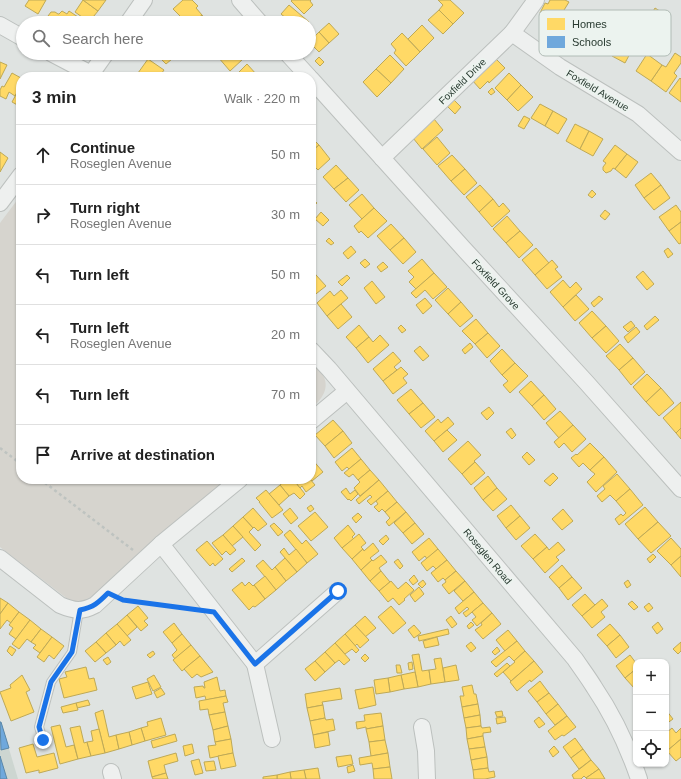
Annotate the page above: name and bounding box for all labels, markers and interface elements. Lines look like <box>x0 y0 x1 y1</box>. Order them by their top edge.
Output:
legend <box>539 10 671 56</box>
search box <box>16 16 316 60</box>
text: Homes <box>572 18 607 30</box>
icon: search <box>30 27 52 49</box>
text: Search here <box>62 30 144 47</box>
text: Schools <box>572 36 612 48</box>
street label: Foxfield Drive <box>437 56 488 107</box>
street label: Foxfield Avenue <box>564 67 631 114</box>
text: 3 min <box>32 88 76 107</box>
text: Walk · 220 m <box>224 91 300 106</box>
text: Continue <box>70 139 135 156</box>
icon: ahead <box>32 144 54 166</box>
text: 50 m <box>271 147 300 162</box>
text: Roseglen Avenue <box>70 156 172 171</box>
text: Turn right <box>70 199 140 216</box>
icon: right <box>32 204 54 226</box>
text: 30 m <box>271 207 300 222</box>
text: Roseglen Avenue <box>70 216 172 231</box>
street label: Foxfield Grove <box>469 257 522 312</box>
icon: left <box>32 264 54 286</box>
text: Turn left <box>70 266 129 283</box>
text: 50 m <box>271 267 300 282</box>
text: Turn left <box>70 319 129 336</box>
icon: left <box>32 324 54 346</box>
text: 20 m <box>271 327 300 342</box>
text: Roseglen Avenue <box>70 336 172 351</box>
icon: left <box>32 384 54 406</box>
text: Turn left <box>70 386 129 403</box>
text: 70 m <box>271 387 300 402</box>
icon: arrive <box>32 444 54 466</box>
text: Arrive at destination <box>70 446 215 463</box>
street label: Roseglen Road <box>461 526 514 586</box>
route start <box>329 582 347 600</box>
map controls <box>633 659 669 767</box>
button: + <box>633 659 669 695</box>
button: − <box>633 695 669 731</box>
route end <box>34 731 52 749</box>
button: locate <box>633 731 669 767</box>

